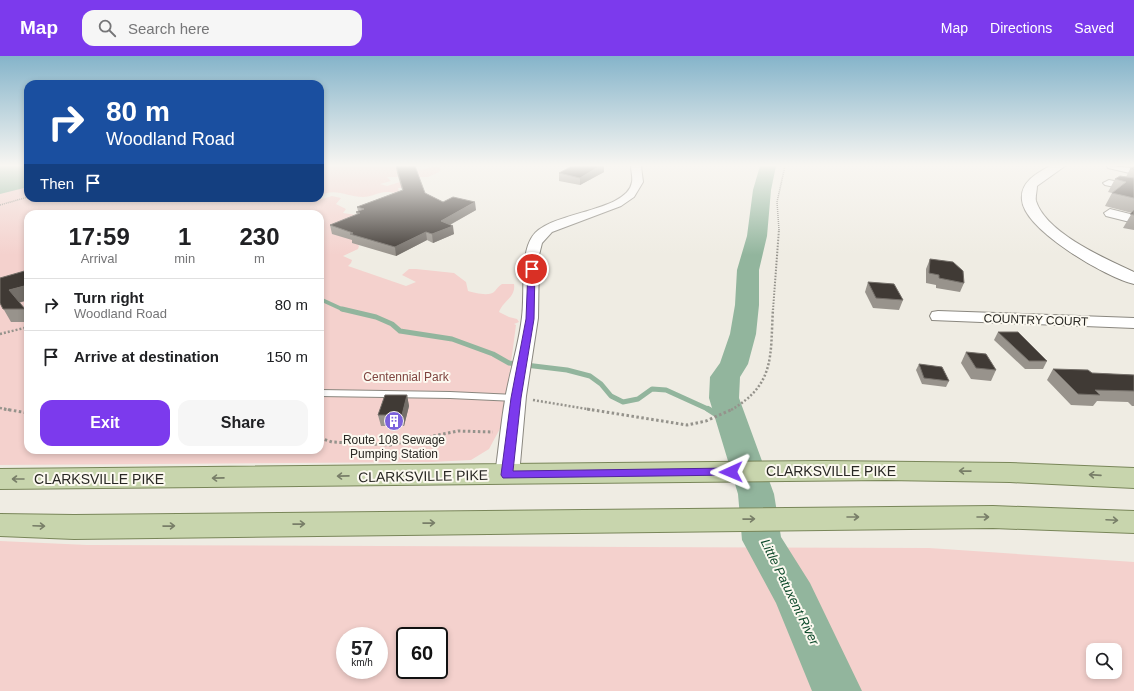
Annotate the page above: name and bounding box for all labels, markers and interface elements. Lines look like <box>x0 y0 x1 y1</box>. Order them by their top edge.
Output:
search box <box>82 10 362 46</box>
text: Map <box>20 17 58 38</box>
icon: search <box>96 17 118 39</box>
text: Search here <box>128 20 210 37</box>
text: Map <box>941 20 968 36</box>
text: Directions <box>990 20 1052 36</box>
text: Saved <box>1074 20 1114 36</box>
icon: right <box>40 96 92 148</box>
text: 80 m <box>106 96 170 127</box>
text: Woodland Road <box>106 129 235 149</box>
icon: arrive <box>82 172 104 194</box>
text: Then <box>40 175 74 192</box>
text: 17:59 <box>68 223 130 250</box>
text: 1 <box>178 223 191 250</box>
text: 230 <box>240 223 280 250</box>
text: Arrival <box>81 251 118 266</box>
text: min <box>174 251 195 266</box>
text: m <box>254 251 265 266</box>
pin <box>515 252 549 286</box>
icon: arrive <box>521 258 543 280</box>
text: Turn right <box>74 289 144 306</box>
icon: right <box>40 294 62 316</box>
text: 80 m <box>275 296 308 313</box>
text: Woodland Road <box>74 306 167 321</box>
street label: COUNTRY COURT <box>983 311 1089 329</box>
icon: arrive <box>40 346 62 368</box>
text: Arrive at destination <box>74 348 219 365</box>
text: 150 m <box>266 348 308 365</box>
park label: Centennial Park <box>363 370 450 384</box>
button: Exit <box>40 400 170 446</box>
button: Share <box>178 400 308 446</box>
building icon: Route 108 Sewage Pumping Station <box>383 410 405 432</box>
place label: Route 108 Sewage Pumping Station <box>343 433 445 461</box>
position arrow <box>710 451 752 493</box>
street label: CLARKSVILLE PIKE <box>766 463 896 479</box>
street label: CLARKSVILLE PIKE <box>358 467 488 485</box>
one-way arrow <box>959 467 972 475</box>
street label: CLARKSVILLE PIKE <box>34 471 164 487</box>
one-way arrow <box>337 472 350 480</box>
one-way arrow <box>1089 472 1102 479</box>
one-way arrow <box>212 474 225 482</box>
one-way arrow <box>12 475 25 483</box>
one-way arrow <box>846 513 859 521</box>
one-way arrow <box>976 513 989 521</box>
one-way arrow <box>742 515 755 523</box>
one-way arrow <box>1105 517 1118 524</box>
one-way arrow <box>422 519 435 527</box>
one-way arrow <box>292 521 305 528</box>
one-way arrow <box>32 522 45 530</box>
one-way arrow <box>162 522 175 530</box>
water label: Little Patuxent River <box>758 536 823 648</box>
speed limit sign: 60 <box>396 627 448 679</box>
text: 57 <box>351 637 373 659</box>
map controls <box>1086 643 1122 679</box>
button: search <box>1086 643 1122 679</box>
text: km/h <box>351 657 373 668</box>

